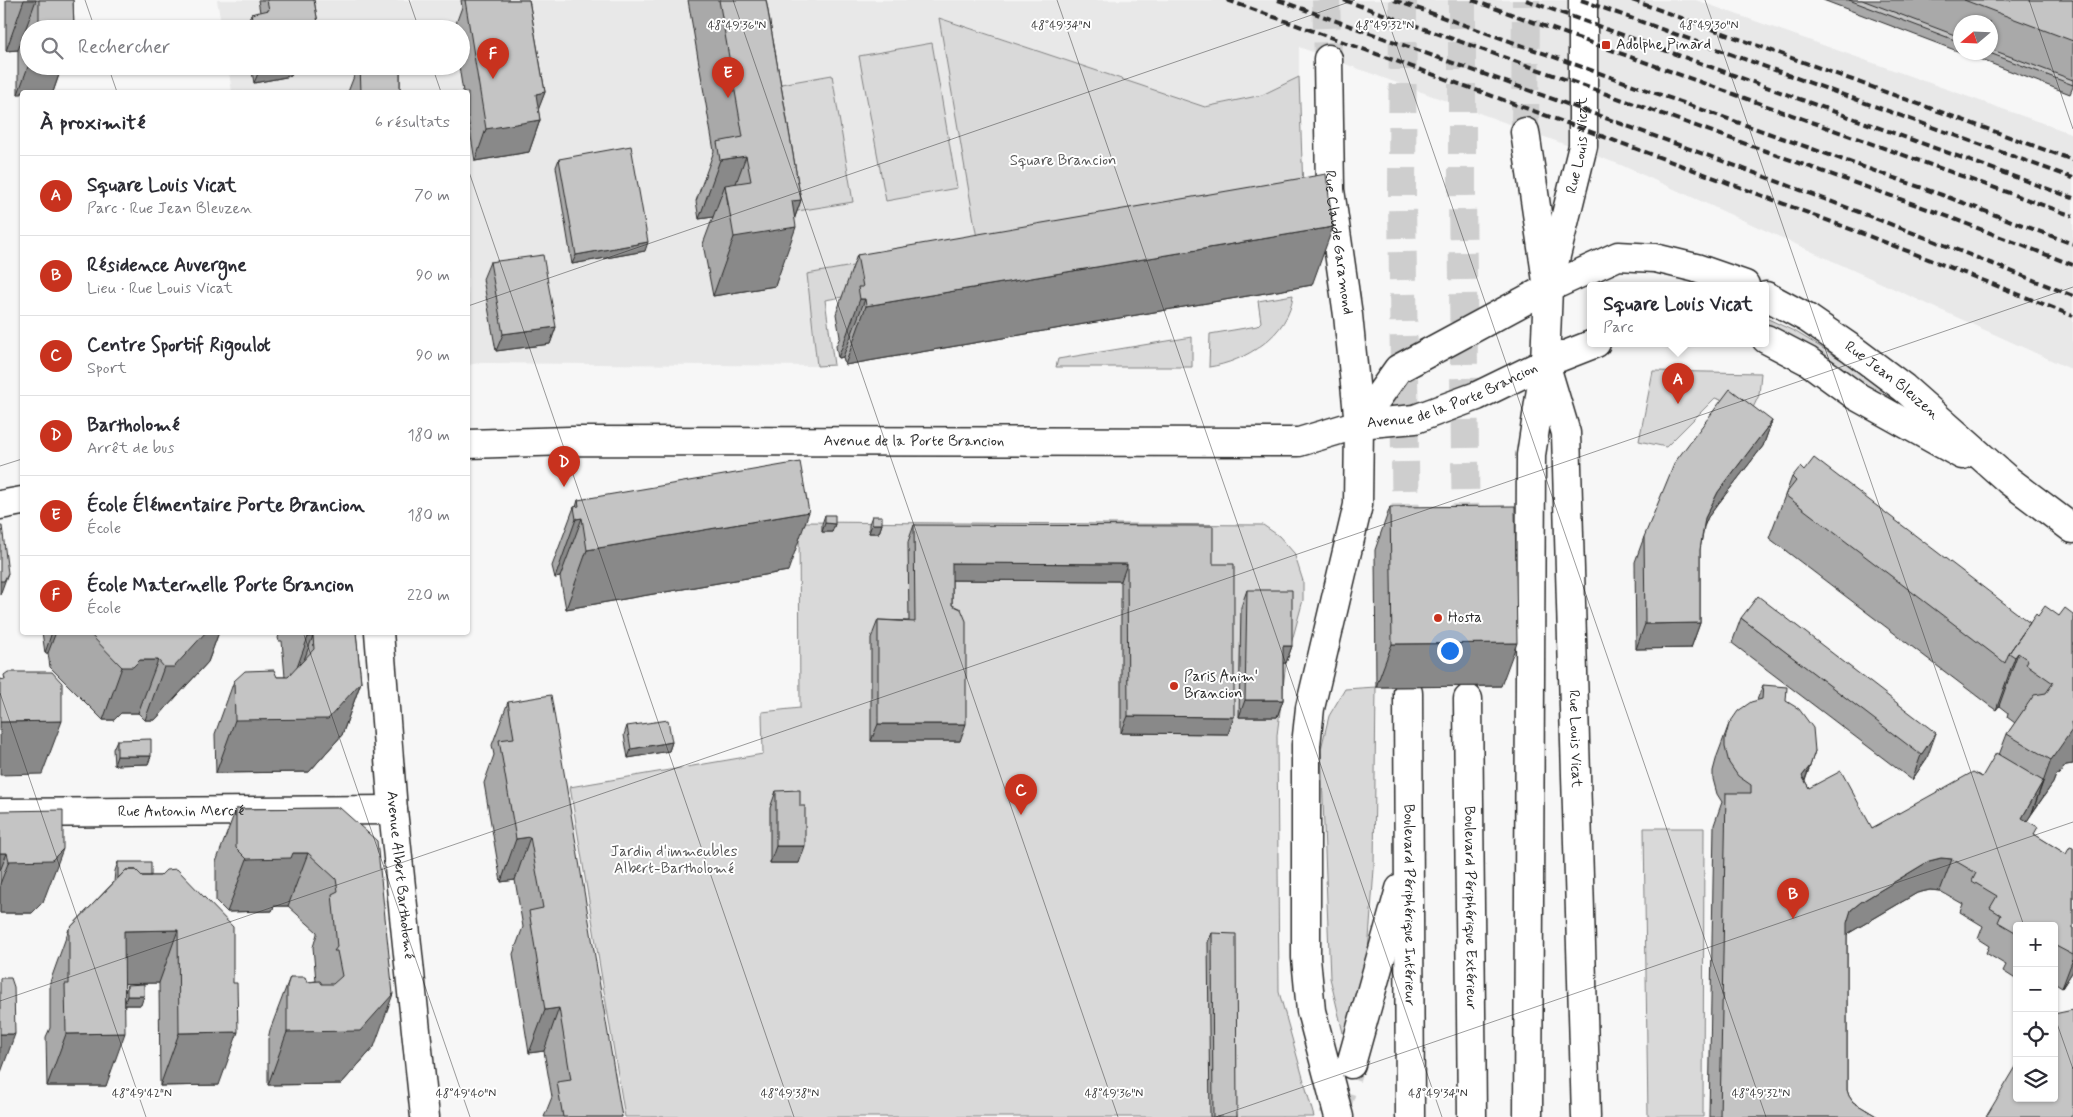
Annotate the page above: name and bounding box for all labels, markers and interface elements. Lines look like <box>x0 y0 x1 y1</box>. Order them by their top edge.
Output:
north arrow <box>1953 15 1998 60</box>
text: 48°49'36"N <box>708 18 766 34</box>
text: 48°49'34"N <box>1031 18 1091 34</box>
text: 48°49'32"N <box>1356 18 1414 34</box>
text: 48°49'30"N <box>1680 18 1738 34</box>
search box <box>20 20 470 75</box>
icon: search <box>38 34 66 62</box>
text: Rechercher <box>78 35 170 60</box>
place label: Adolphe Pinard <box>1616 35 1711 55</box>
pin: F <box>477 38 509 79</box>
marker: Adolphe Pinard <box>1600 39 1612 51</box>
pin: E <box>712 57 744 98</box>
street label: Rue Louis Vicat <box>1562 97 1593 196</box>
text: À proximité <box>40 109 146 137</box>
text: 6 résultats <box>375 112 450 133</box>
park label: Square Brancion <box>1010 151 1116 171</box>
street label: Rue Claude Garamond <box>1320 170 1358 316</box>
text: Square Louis Vicat <box>87 173 236 198</box>
text: A <box>51 185 61 206</box>
text: 70 m <box>414 185 450 206</box>
text: Parc · Rue Jean Bleuzen <box>87 198 253 219</box>
text: Résidence Auvergne <box>87 253 247 278</box>
text: B <box>51 265 61 286</box>
text: 90 m <box>416 265 450 286</box>
text: Lieu · Rue Louis Vicat <box>87 278 233 299</box>
popup <box>1587 282 1769 347</box>
text: Square Louis Vicat <box>1603 292 1753 317</box>
text: Parc <box>1603 317 1633 338</box>
text: Centre Sportif Rigoulot <box>87 333 271 358</box>
street label: Rue Jean Bleuzen <box>1841 337 1943 425</box>
text: C <box>50 345 62 366</box>
text: 90 m <box>416 345 450 366</box>
text: Sport <box>87 358 127 379</box>
street label: Avenue de la Porte Brancion <box>1366 358 1541 433</box>
pin: A <box>1662 363 1694 404</box>
text: Bartholomé <box>87 413 180 438</box>
text: D <box>50 425 62 446</box>
text: 180 m <box>407 425 450 446</box>
street label: Avenue de la Porte Brancion <box>824 431 1004 452</box>
text: Arrêt de bus <box>87 438 174 459</box>
pin: D <box>548 446 580 487</box>
text: École Élémentaire Porte Brancion <box>87 493 365 518</box>
text: E <box>51 505 61 526</box>
text: 180 m <box>407 505 450 526</box>
text: École <box>87 518 121 539</box>
text: École Maternelle Porte Brancion <box>87 573 354 598</box>
text: F <box>52 585 60 606</box>
text: 220 m <box>407 585 450 606</box>
text: École <box>87 598 121 619</box>
place label: Hosta <box>1448 608 1482 628</box>
marker: Hosta <box>1432 612 1444 624</box>
your location <box>1437 638 1463 664</box>
place label: Paris Anim' Brancion <box>1184 667 1258 704</box>
marker: Paris Anim' Brancion <box>1168 680 1180 692</box>
street label: Rue Louis Vicat <box>1564 690 1586 788</box>
pin: C <box>1005 774 1037 815</box>
street label: Avenue Albert Bartholomé <box>382 790 419 960</box>
street label: Rue Antonin Mercié <box>118 801 245 822</box>
street label: Boulevard Périphérique Intérieur <box>1399 804 1419 1006</box>
street label: Boulevard Périphérique Extérieur <box>1459 806 1481 1010</box>
park label: Jardin d'immeubles Albert-Bartholomé <box>611 842 738 879</box>
pin: B <box>1777 878 1809 919</box>
map controls <box>2013 922 2058 1102</box>
button: + <box>2013 922 2058 967</box>
button: − <box>2013 967 2058 1012</box>
button: locate <box>2013 1012 2058 1057</box>
button: layers <box>2013 1057 2058 1102</box>
text: 48°49'42"N <box>112 1086 172 1102</box>
text: 48°49'40"N <box>436 1086 496 1102</box>
text: 48°49'38"N <box>761 1086 819 1102</box>
text: 48°49'36"N <box>1085 1086 1143 1102</box>
text: 48°49'34"N <box>1408 1086 1468 1102</box>
text: 48°49'32"N <box>1732 1086 1790 1102</box>

